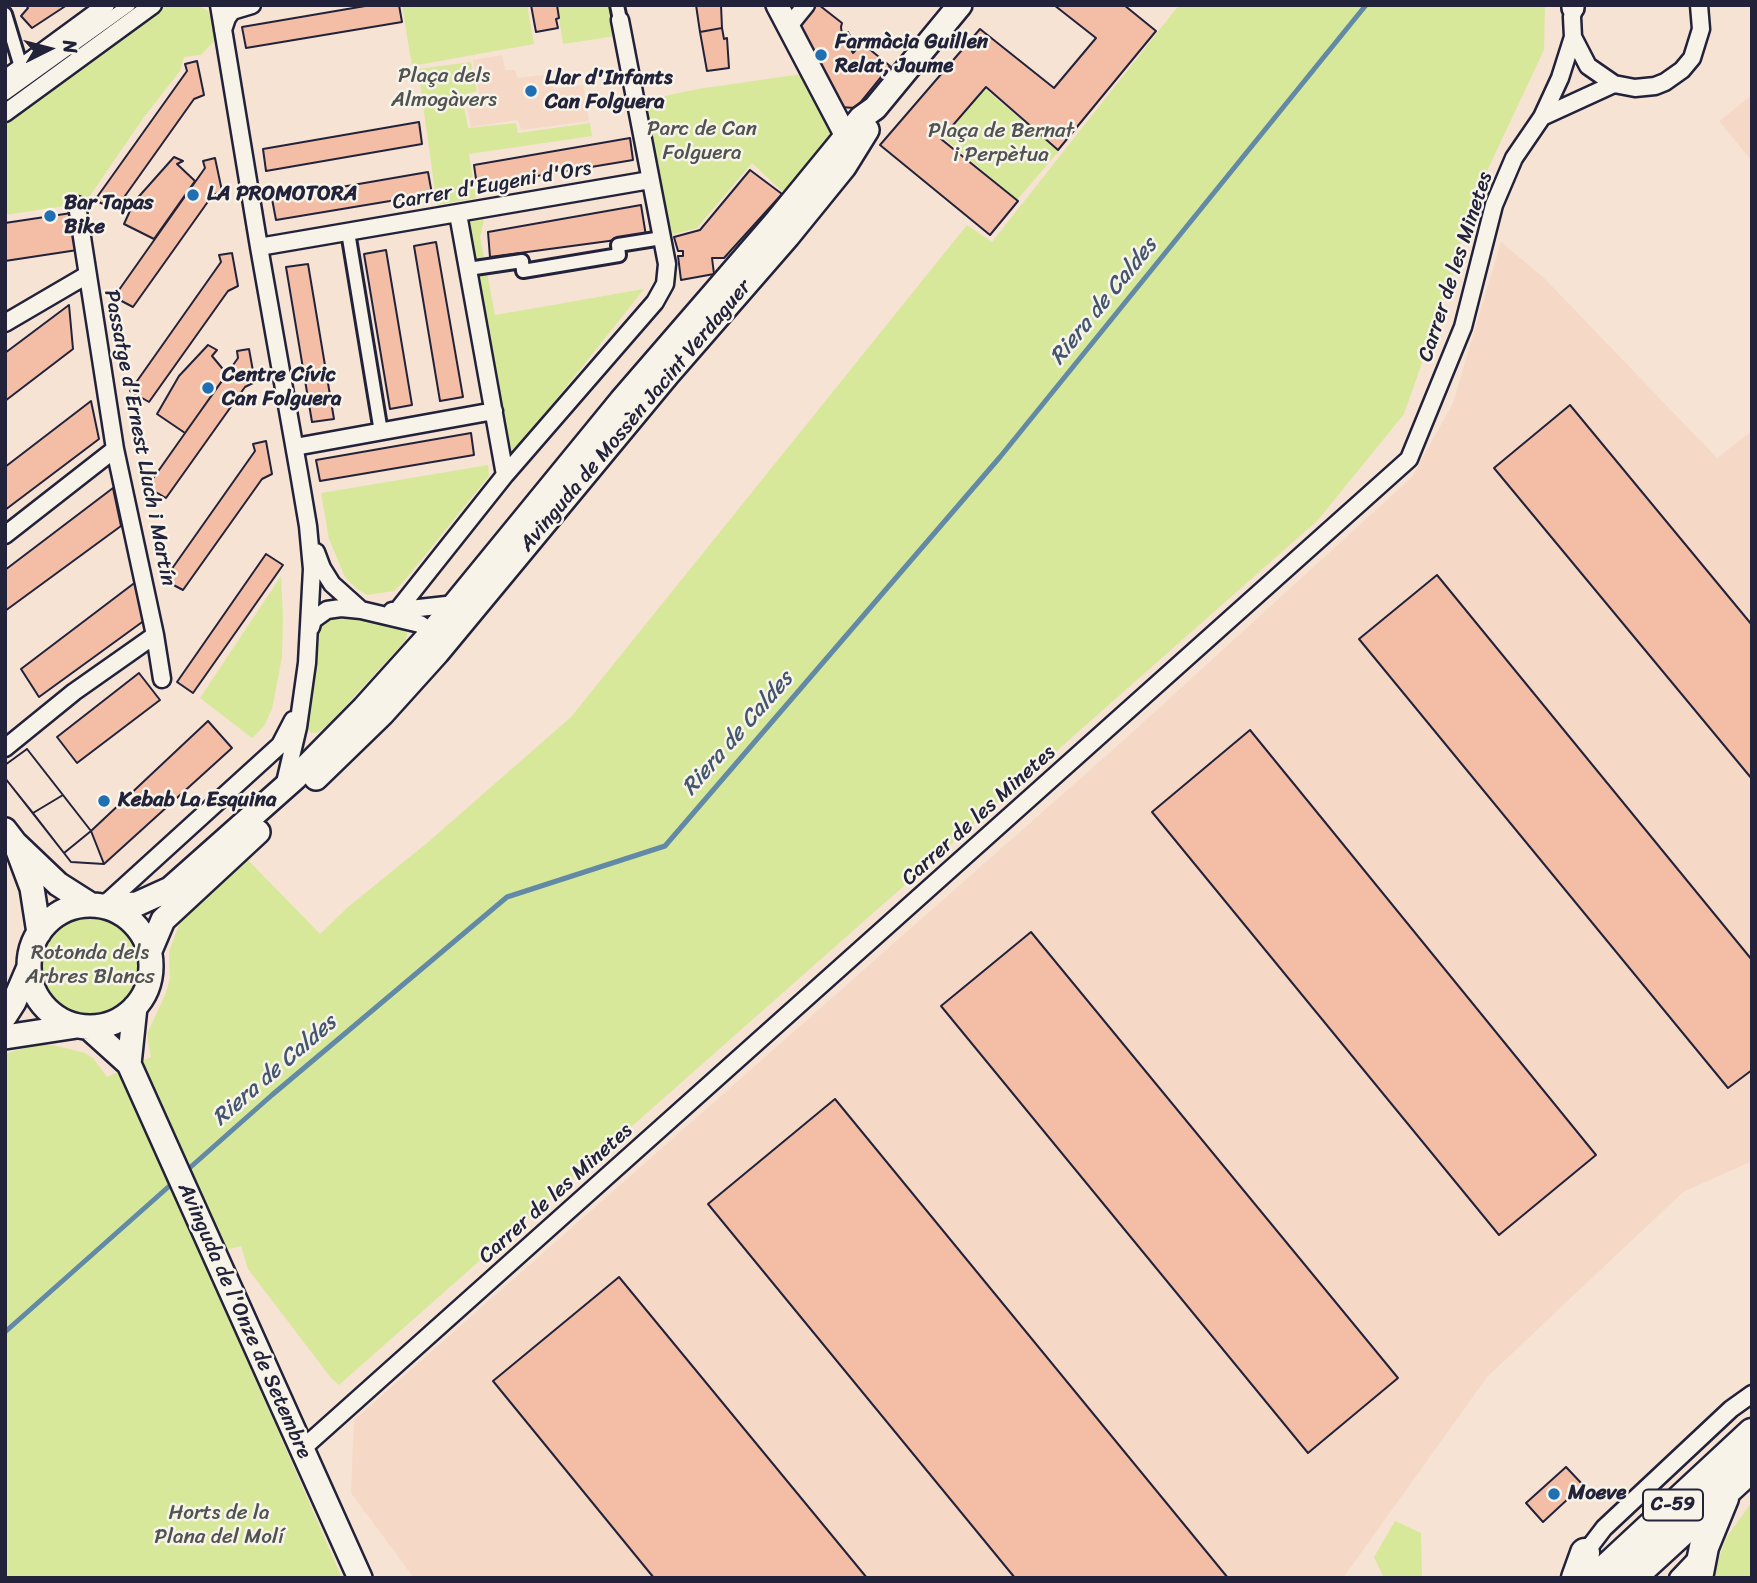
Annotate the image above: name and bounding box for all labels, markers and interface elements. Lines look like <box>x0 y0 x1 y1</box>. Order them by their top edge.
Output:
north arrow <box>14 14 84 84</box>
place label: Farmàcia Guillen Relat, Jaume <box>835 30 988 80</box>
text: N <box>53 38 87 55</box>
marker: Farmàcia Guillen Relat, Jaume <box>813 47 829 63</box>
park label: Plaça dels Almogàvers <box>391 64 497 114</box>
place label: Llar d'Infants Can Folguera <box>545 66 673 116</box>
marker: Llar d'Infants Can Folguera <box>523 83 539 99</box>
park label: Parc de Can Folguera <box>647 117 757 167</box>
park label: Plaça de Bernat i Perpètua <box>928 119 1074 169</box>
street label: Carrer d'Eugeni d'Ors <box>391 156 593 216</box>
street label: Carrer de les Minetes <box>1413 169 1499 365</box>
place label: LA PROMOTORA <box>207 182 357 208</box>
marker: LA PROMOTORA <box>185 187 201 203</box>
place label: Bar Tapas Bike <box>64 191 153 241</box>
marker: Bar Tapas Bike <box>42 208 58 224</box>
water label: Riera de Caldes <box>1045 233 1163 371</box>
street label: Avinguda de Mossèn Jacint Verdaguer <box>515 275 757 557</box>
street label: Passatge d'Ernest Lluch i Martín <box>98 288 180 588</box>
place label: Centre Cívic Can Folguera <box>222 363 342 413</box>
marker: Centre Cívic Can Folguera <box>200 380 216 396</box>
water label: Riera de Caldes <box>677 667 799 801</box>
street label: Carrer de les Minetes <box>897 740 1061 892</box>
place label: Kebab La Esquina <box>118 788 277 814</box>
marker: Kebab La Esquina <box>96 793 112 809</box>
park label: Rotonda dels Arbres Blancs <box>25 941 155 991</box>
water label: Riera de Caldes <box>208 1010 342 1132</box>
street label: Carrer de les Minetes <box>474 1118 638 1270</box>
street label: Avinguda de l'Onze de Setembre <box>172 1179 316 1463</box>
place label: Moeve <box>1568 1481 1626 1507</box>
marker: Moeve <box>1546 1486 1562 1502</box>
road number: C-59 <box>1643 1490 1703 1520</box>
park label: Horts de la Plana del Molí <box>154 1501 284 1551</box>

